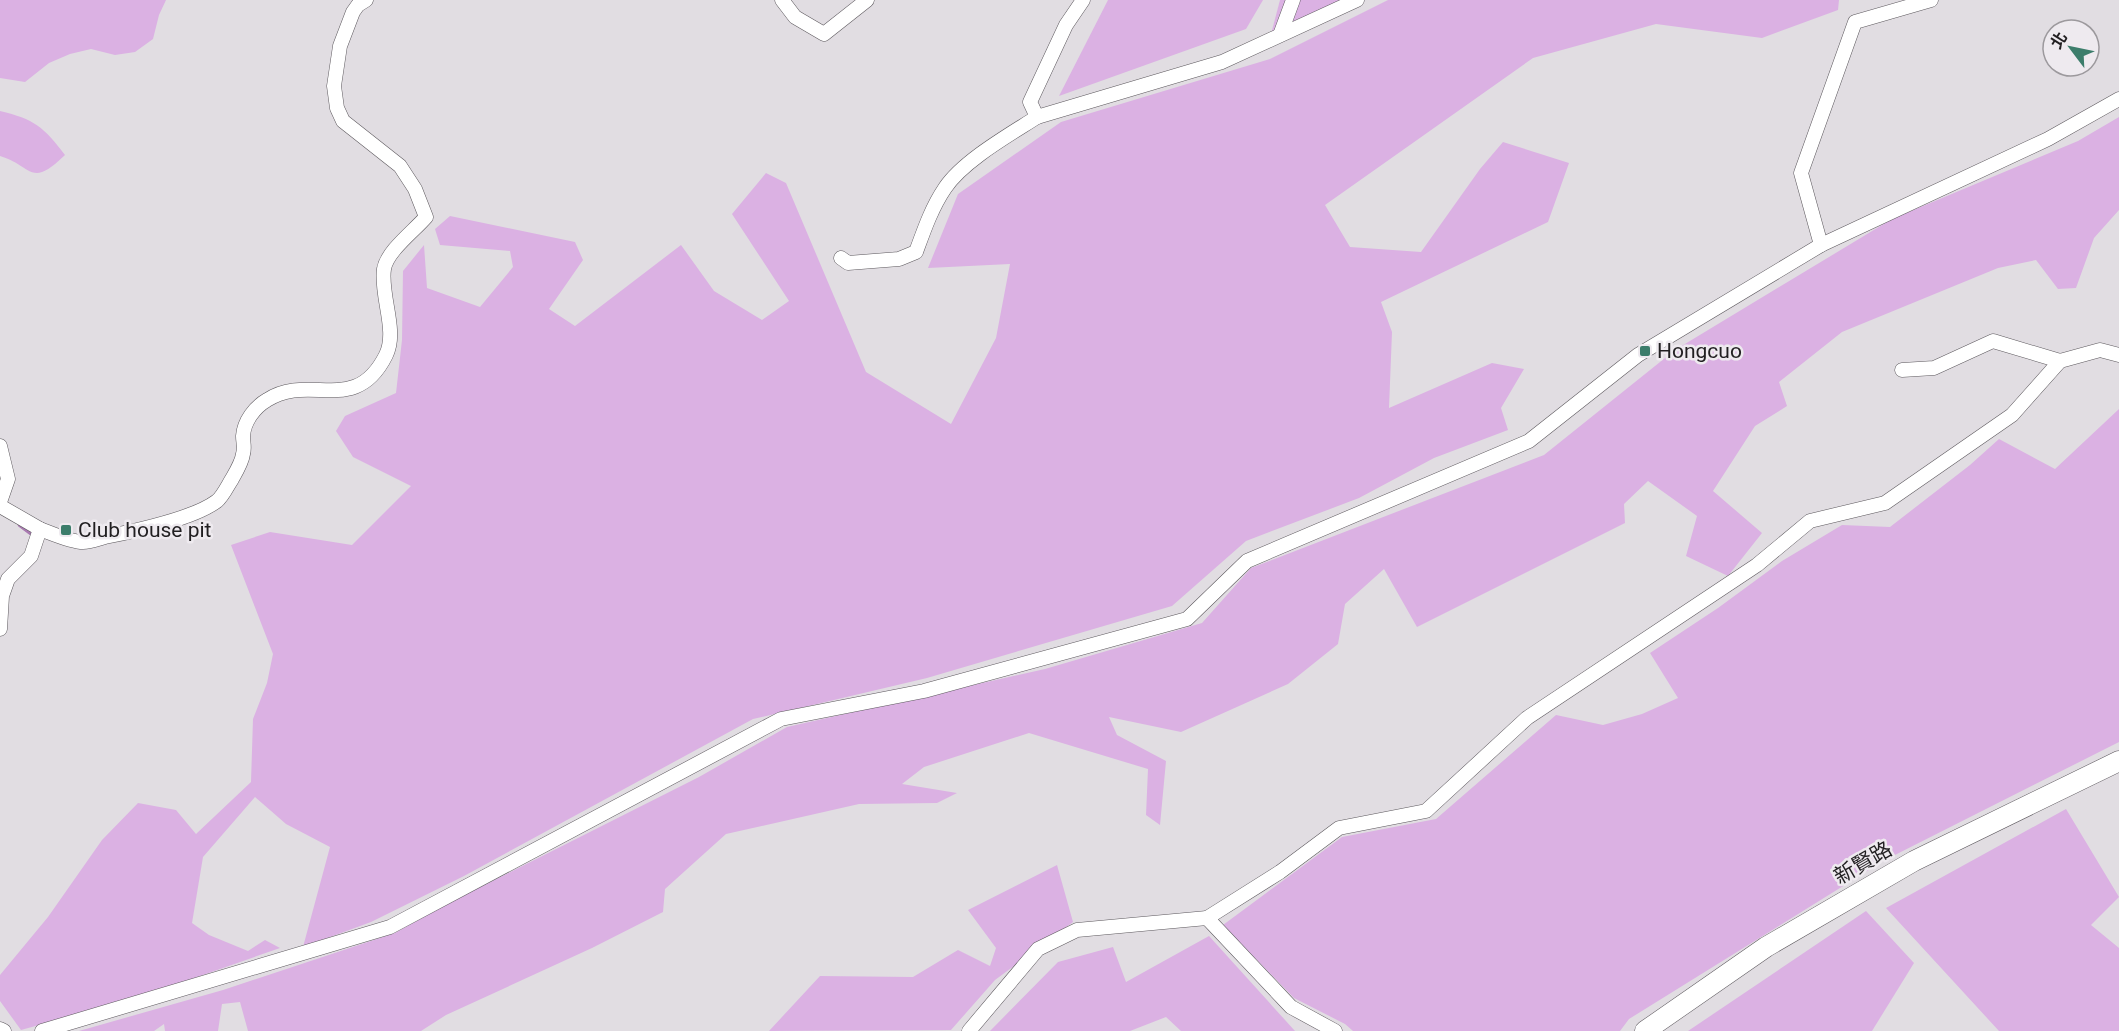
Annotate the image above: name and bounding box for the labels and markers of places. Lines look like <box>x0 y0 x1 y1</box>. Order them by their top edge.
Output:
place label: Hongcuo <box>1657 339 1742 363</box>
marker: Hongcuo <box>1638 344 1652 358</box>
place label: Club house pit <box>78 518 212 542</box>
marker: Club house pit <box>59 523 73 537</box>

